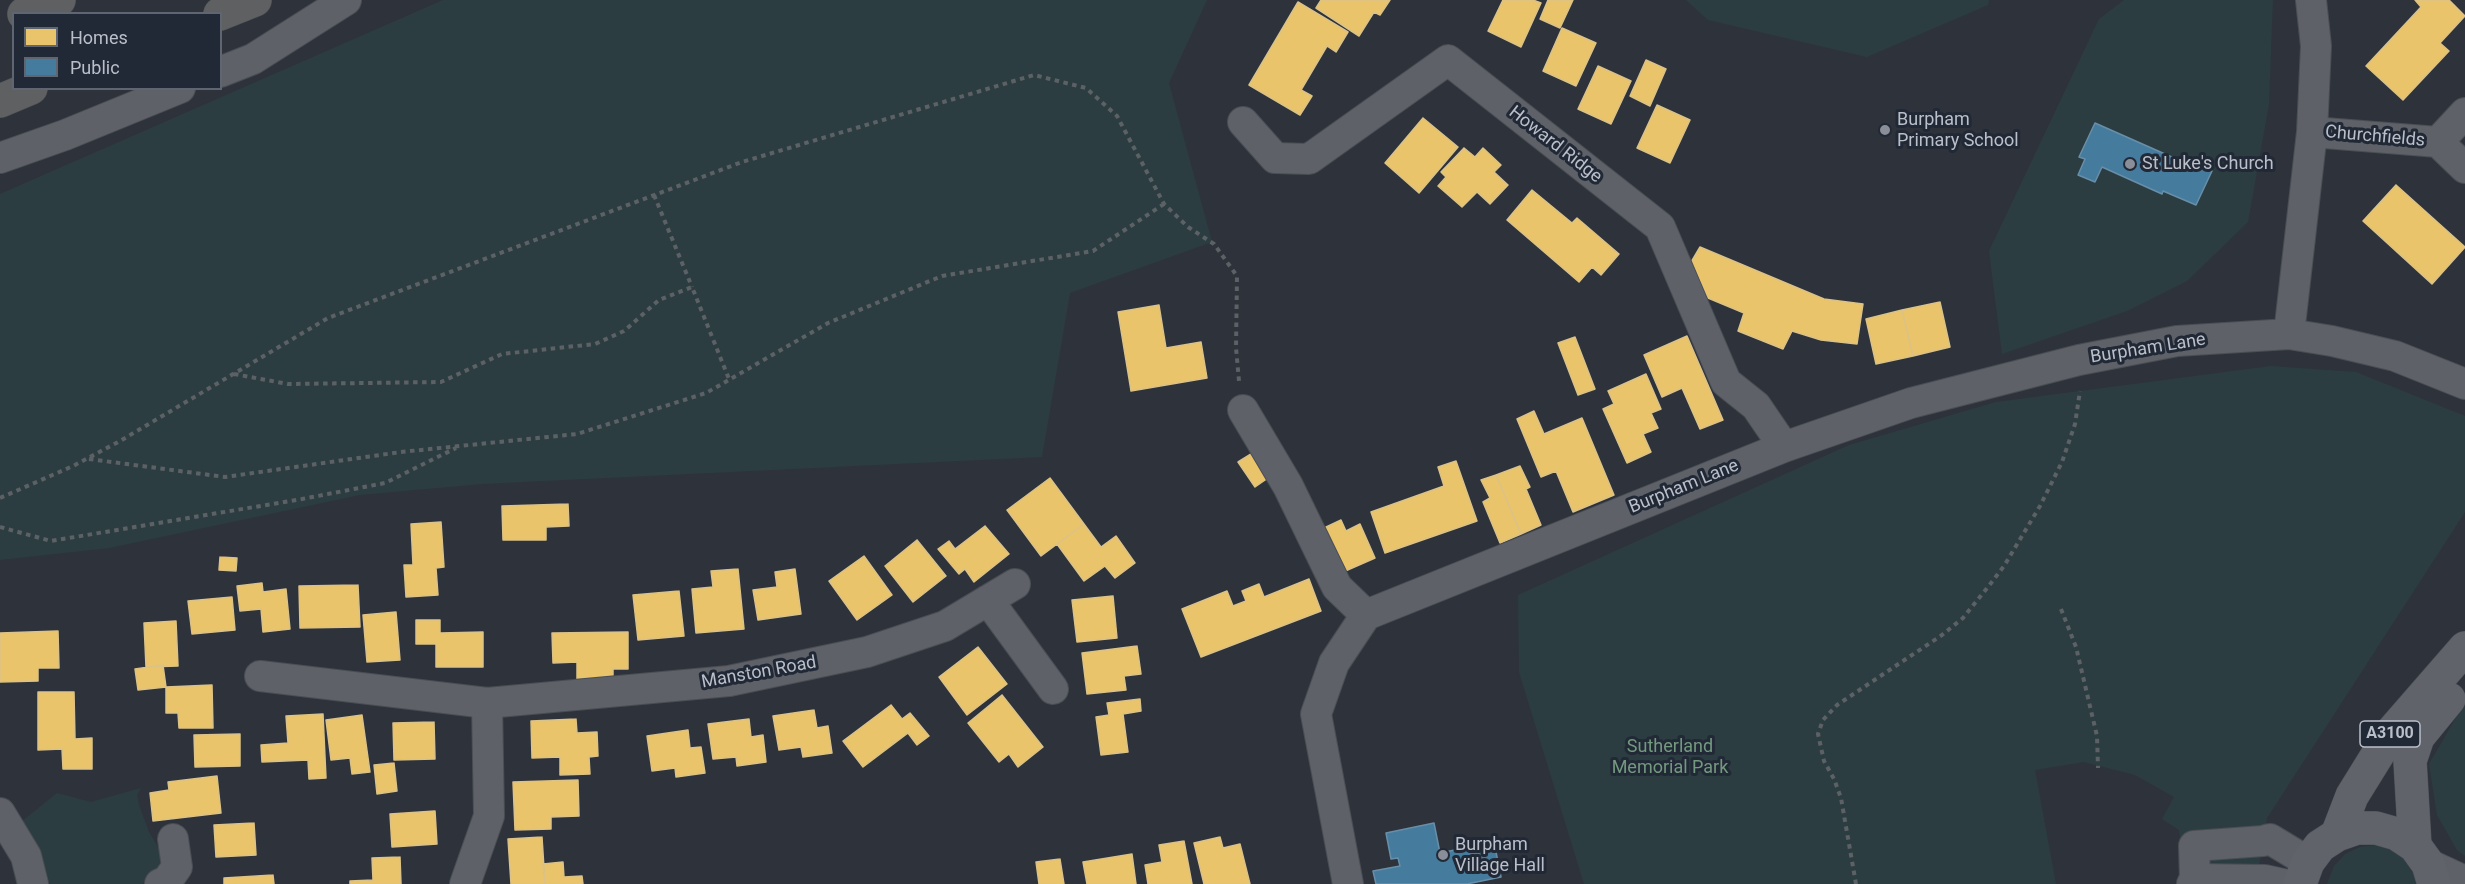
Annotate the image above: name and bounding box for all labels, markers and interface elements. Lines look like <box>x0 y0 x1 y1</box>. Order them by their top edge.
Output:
legend <box>12 12 222 90</box>
text: Homes <box>70 27 128 48</box>
text: Public <box>70 57 120 78</box>
street label: Howard Ridge <box>1504 102 1606 188</box>
place label: Burpham Primary School <box>1897 109 2019 152</box>
street label: Churchfields <box>2324 122 2426 152</box>
marker: Burpham Primary School <box>1878 123 1892 137</box>
place label: St Luke's Church <box>2142 153 2274 175</box>
marker: St Luke's Church <box>2123 157 2137 171</box>
street label: Burpham Lane <box>2089 329 2207 369</box>
street label: Burpham Lane <box>1626 455 1742 519</box>
street label: Manston Road <box>700 652 818 694</box>
road number: A3100 <box>2360 721 2420 747</box>
park label: Sutherland Memorial Park <box>1612 736 1728 778</box>
place label: Burpham Village Hall <box>1455 834 1545 876</box>
marker: Burpham Village Hall <box>1436 848 1450 862</box>

